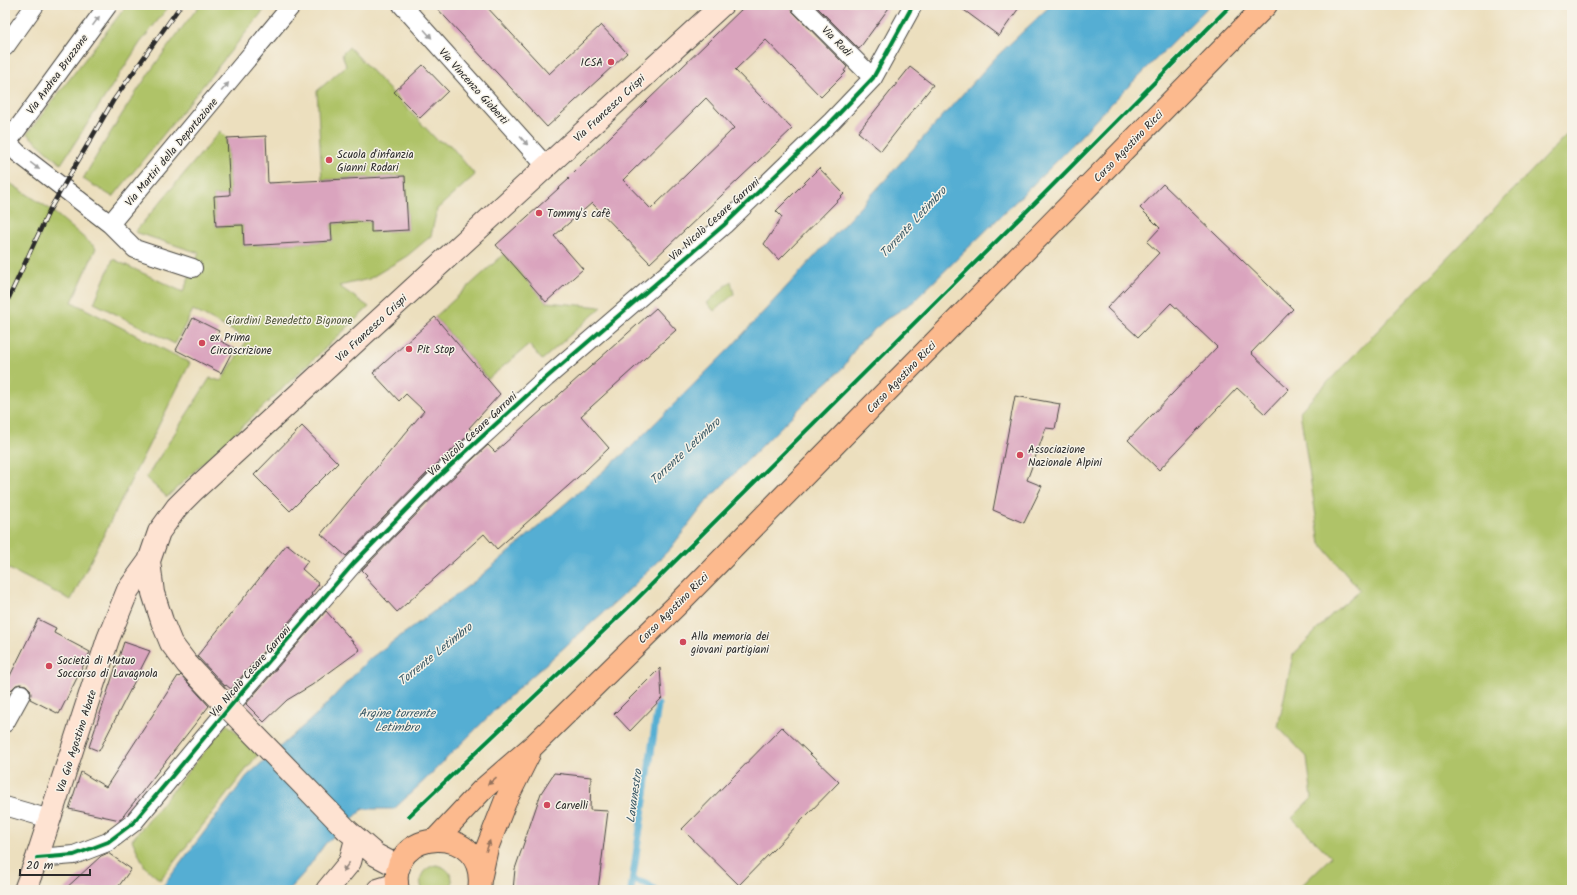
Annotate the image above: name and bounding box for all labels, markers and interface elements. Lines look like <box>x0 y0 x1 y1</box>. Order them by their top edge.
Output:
one-way arrow <box>92 16 100 26</box>
street label: Via Rodi <box>817 22 856 62</box>
one-way arrow <box>423 29 433 39</box>
street label: Via Andrea Bruzzone <box>22 31 93 119</box>
street label: Via Vincenzo Gioberti <box>434 44 513 129</box>
place label: ICSA <box>580 54 603 72</box>
marker: ICSA <box>606 57 616 67</box>
street label: Via Francesco Crispi <box>570 70 650 147</box>
one-way arrow <box>220 81 229 92</box>
street label: Via Martiri della Deportazione <box>121 94 223 211</box>
street label: Corso Agostino Ricci <box>1089 106 1168 187</box>
one-way arrow <box>519 136 529 146</box>
place label: Scuola d'infanzia Gianni Rodari <box>337 146 414 177</box>
marker: Scuola d'infanzia Gianni Rodari <box>324 155 334 165</box>
one-way arrow <box>29 162 40 170</box>
street label: Via Nicolò Cesare Garroni <box>665 174 764 266</box>
water label: Torrente Letimbro <box>875 181 952 262</box>
place label: Tommy's cafè <box>547 205 610 223</box>
marker: Tommy's cafè <box>534 208 544 218</box>
street label: Via Francesco Crispi <box>332 290 412 367</box>
park label: Giardini Benedetto Bignone <box>226 312 352 330</box>
place label: ex Prima Circoscrizione <box>210 329 272 360</box>
street label: Corso Agostino Ricci <box>862 337 941 418</box>
marker: ex Prima Circoscrizione <box>197 338 207 348</box>
place label: Pit Stop <box>417 341 455 359</box>
marker: Pit Stop <box>404 344 414 354</box>
street label: Via Nicolò Cesare Garroni <box>424 388 522 481</box>
water label: Torrente Letimbro <box>646 412 726 489</box>
place label: Associazione Nazionale Alpini <box>1028 441 1102 472</box>
marker: Associazione Nazionale Alpini <box>1015 450 1025 460</box>
street label: Corso Agostino Ricci <box>634 569 714 648</box>
water label: Torrente Letimbro <box>394 617 478 690</box>
street label: Via Nicolò Cesare Garroni <box>206 621 296 722</box>
place label: Alla memoria dei giovani partigiani <box>690 628 769 659</box>
marker: Alla memoria dei giovani partigiani <box>678 637 688 647</box>
place label: Società di Mutuo Soccorso di Lavagnola <box>57 652 158 683</box>
marker: Società di Mutuo Soccorso di Lavagnola <box>44 661 54 671</box>
street label: Via Gio Agostino Abate <box>52 687 102 795</box>
water label: Argine torrente Letimbro <box>359 704 437 737</box>
water label: Lavanestro <box>621 767 648 824</box>
one-way arrow <box>487 776 498 785</box>
place label: Carvelli <box>555 797 588 815</box>
marker: Carvelli <box>542 800 552 810</box>
one-way arrow <box>485 839 491 851</box>
scale bar <box>20 851 90 877</box>
text: 20 m <box>26 856 54 875</box>
one-way arrow <box>341 861 350 872</box>

